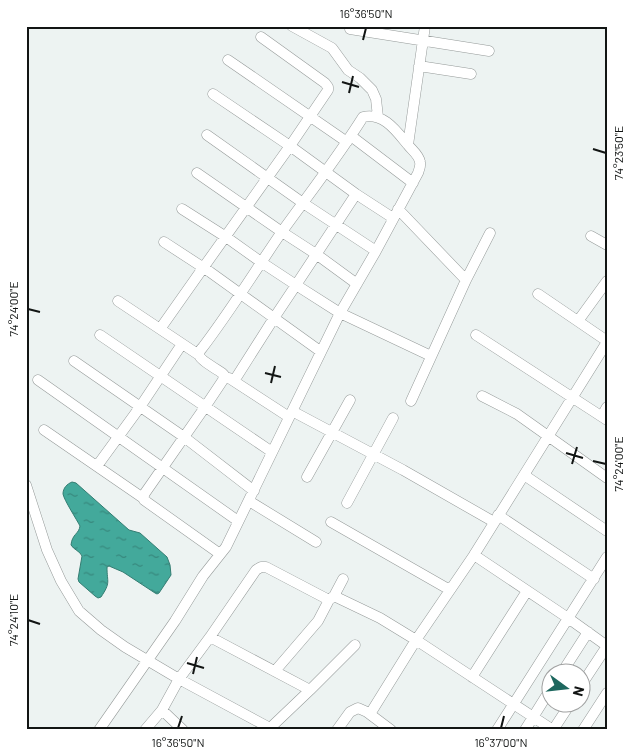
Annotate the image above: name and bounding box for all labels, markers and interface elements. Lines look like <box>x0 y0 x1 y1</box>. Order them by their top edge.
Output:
text: 16°36'50"N <box>339 6 393 20</box>
text: 74°23'50"E <box>611 126 625 180</box>
text: 74°24'00"E <box>6 281 20 337</box>
text: 74°24'00"E <box>611 436 625 492</box>
text: 74°24'10"E <box>6 594 20 646</box>
north arrow <box>540 664 590 714</box>
text: N <box>570 685 588 698</box>
text: 16°36'50"N <box>151 735 205 749</box>
text: 16°37'00"N <box>474 735 528 749</box>

